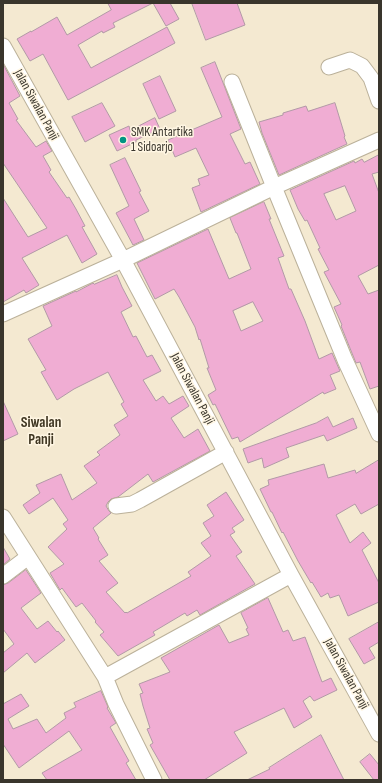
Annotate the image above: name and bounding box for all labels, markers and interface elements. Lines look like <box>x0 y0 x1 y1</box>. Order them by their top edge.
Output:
street label: Jalan Siwalan Panji <box>10 67 62 143</box>
place label: SMK Antartika 1 Sidoarjo <box>131 125 193 156</box>
marker: SMK Antartika 1 Sidoarjo <box>118 135 128 145</box>
street label: Jalan Siwalan Panji <box>167 351 217 427</box>
district label: Siwalan Panji <box>21 414 61 449</box>
street label: Jalan Siwalan Panji <box>320 636 372 712</box>

